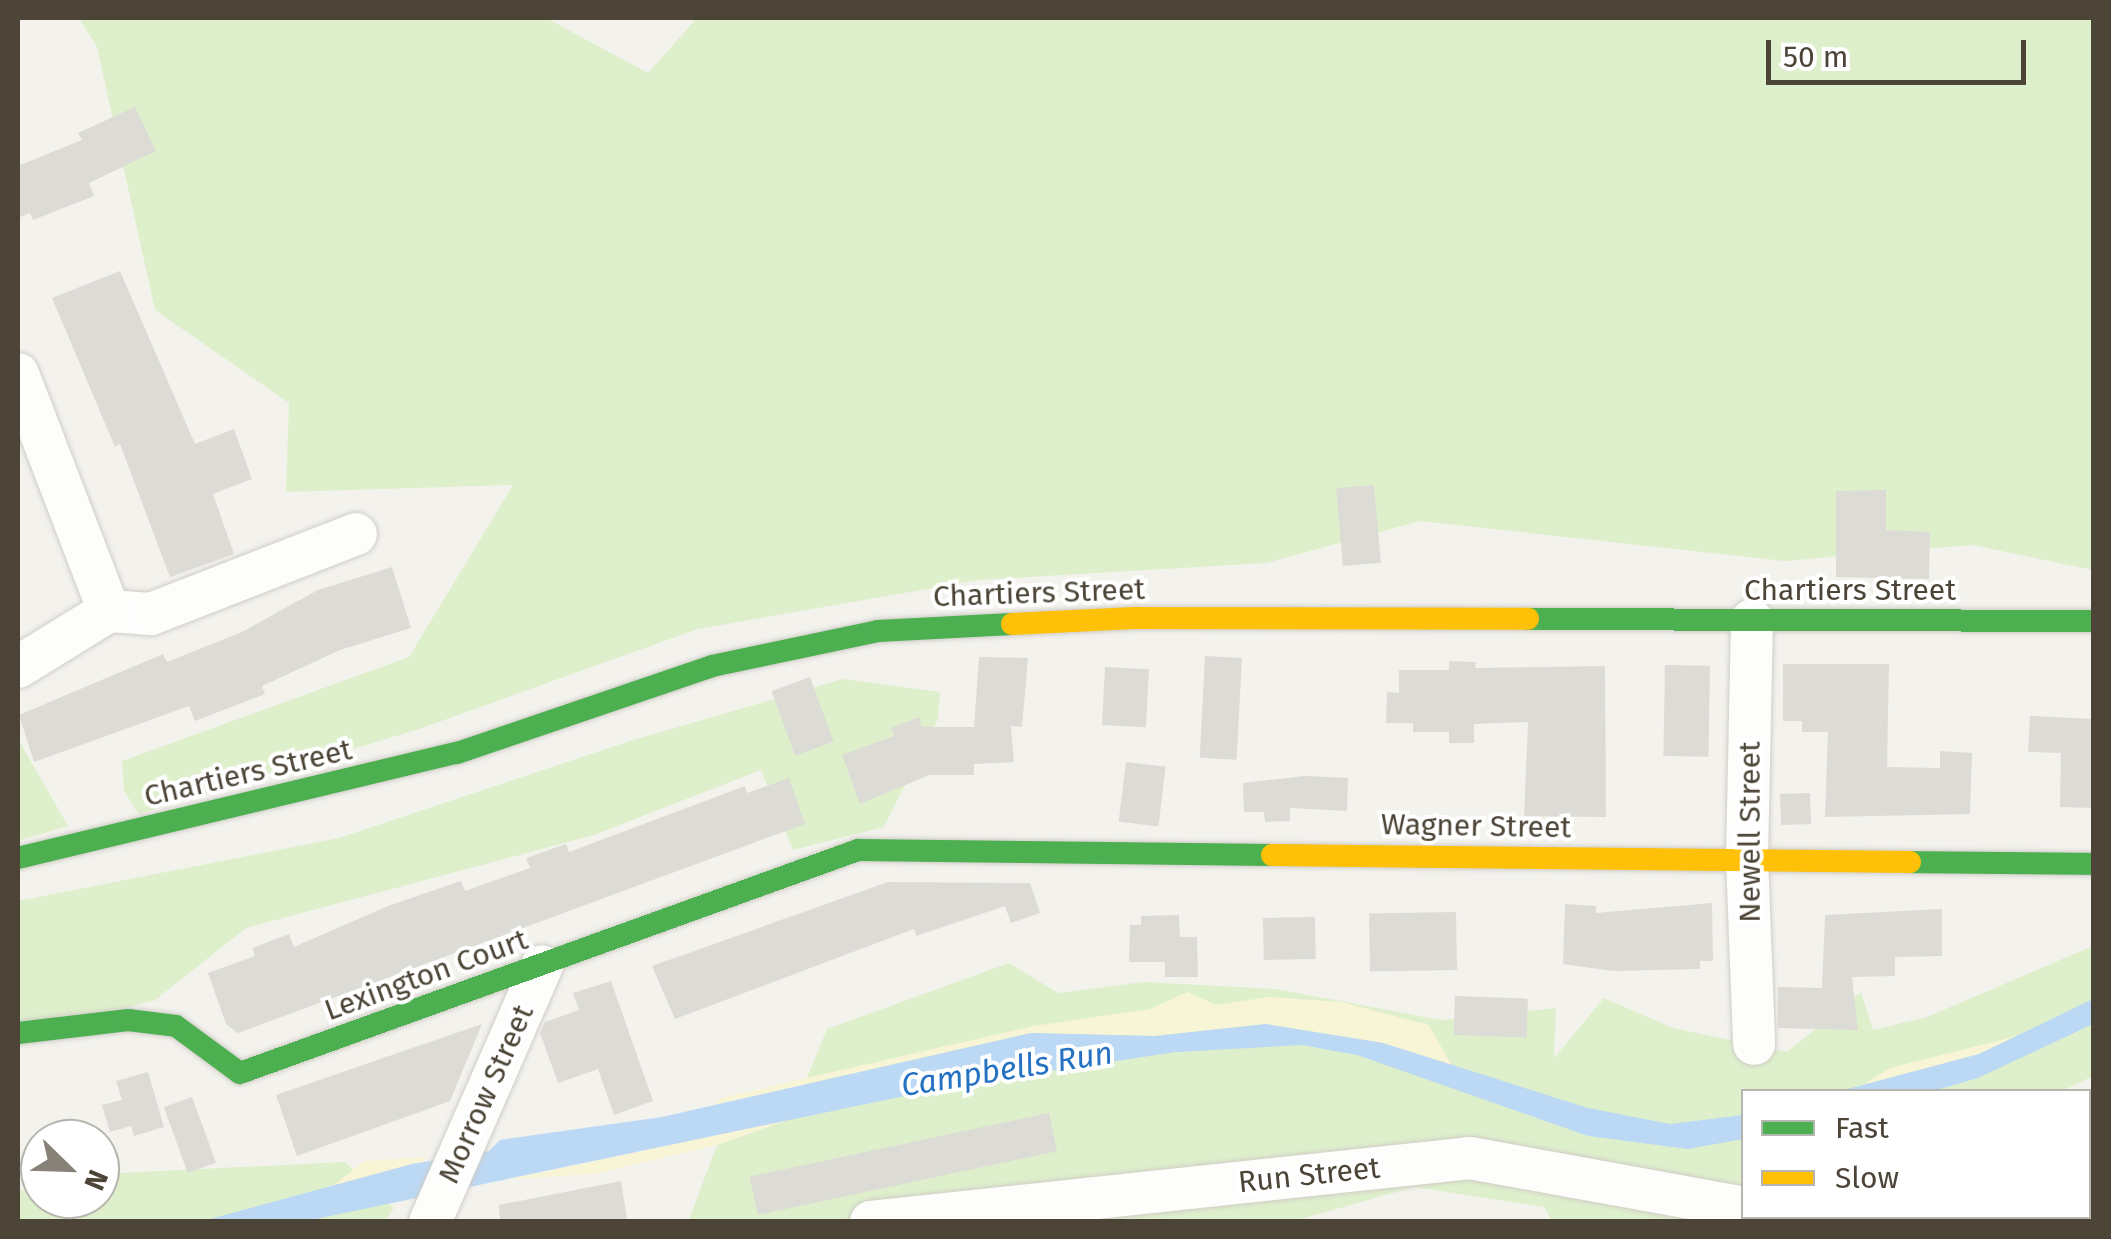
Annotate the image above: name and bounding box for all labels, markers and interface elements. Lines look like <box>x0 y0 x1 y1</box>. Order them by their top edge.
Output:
scale bar <box>1771 20 2031 82</box>
text: 50 m <box>1783 39 1848 75</box>
street label: Chartiers Street <box>932 571 1146 615</box>
street label: Chartiers Street <box>1744 572 1956 608</box>
street label: Chartiers Street <box>141 732 355 814</box>
street label: Newell Street <box>1732 741 1768 923</box>
street label: Wagner Street <box>1381 806 1571 846</box>
street label: Lexington Court <box>320 922 532 1028</box>
street label: Morrow Street <box>431 999 541 1189</box>
water label: Campbells Run <box>898 1033 1116 1105</box>
legend <box>1741 1089 2091 1219</box>
text: Fast <box>1835 1110 1889 1146</box>
north arrow <box>20 1119 120 1219</box>
street label: Run Street <box>1236 1150 1382 1200</box>
text: Slow <box>1835 1160 1899 1196</box>
text: N <box>77 1165 115 1195</box>

